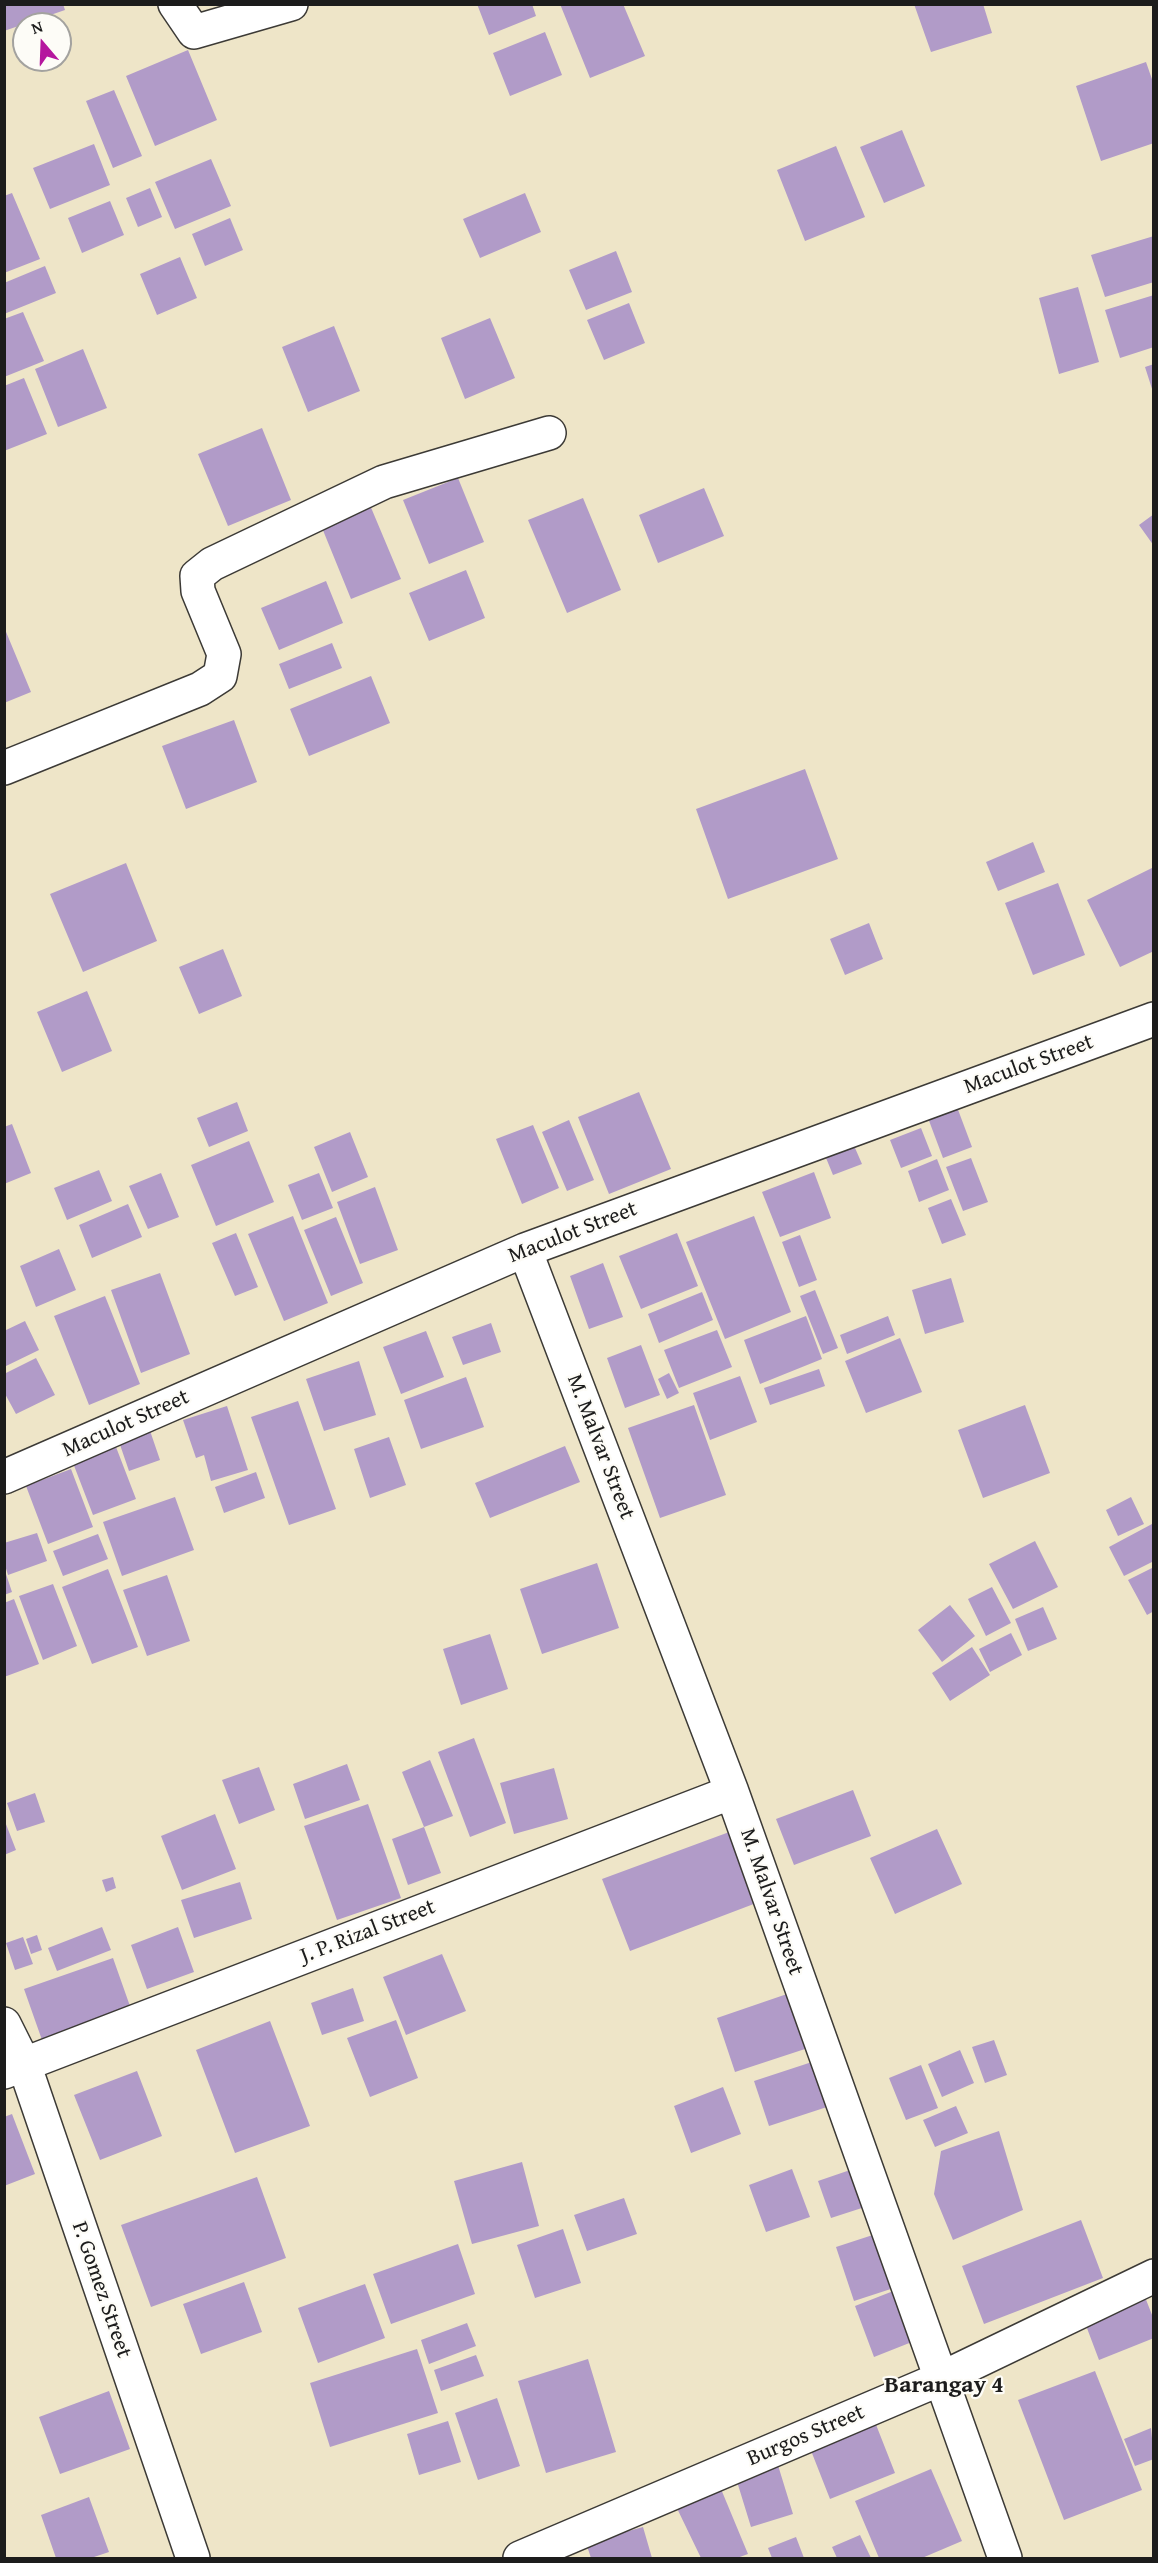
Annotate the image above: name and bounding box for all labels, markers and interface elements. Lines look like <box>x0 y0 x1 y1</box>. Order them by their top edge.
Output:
north arrow <box>12 12 72 72</box>
text: N <box>28 14 46 40</box>
street label: Maculot Street <box>961 1029 1097 1101</box>
street label: Maculot Street <box>505 1196 641 1270</box>
street label: M. Malvar Street <box>560 1371 640 1523</box>
street label: Maculot Street <box>59 1384 193 1464</box>
street label: M. Malvar Street <box>734 1825 808 1979</box>
street label: J. P. Rizal Street <box>297 1894 439 1970</box>
street label: P. Gomez Street <box>65 2218 137 2362</box>
district label: Barangay 4 <box>884 2372 1004 2400</box>
street label: Burgos Street <box>743 2399 869 2473</box>

